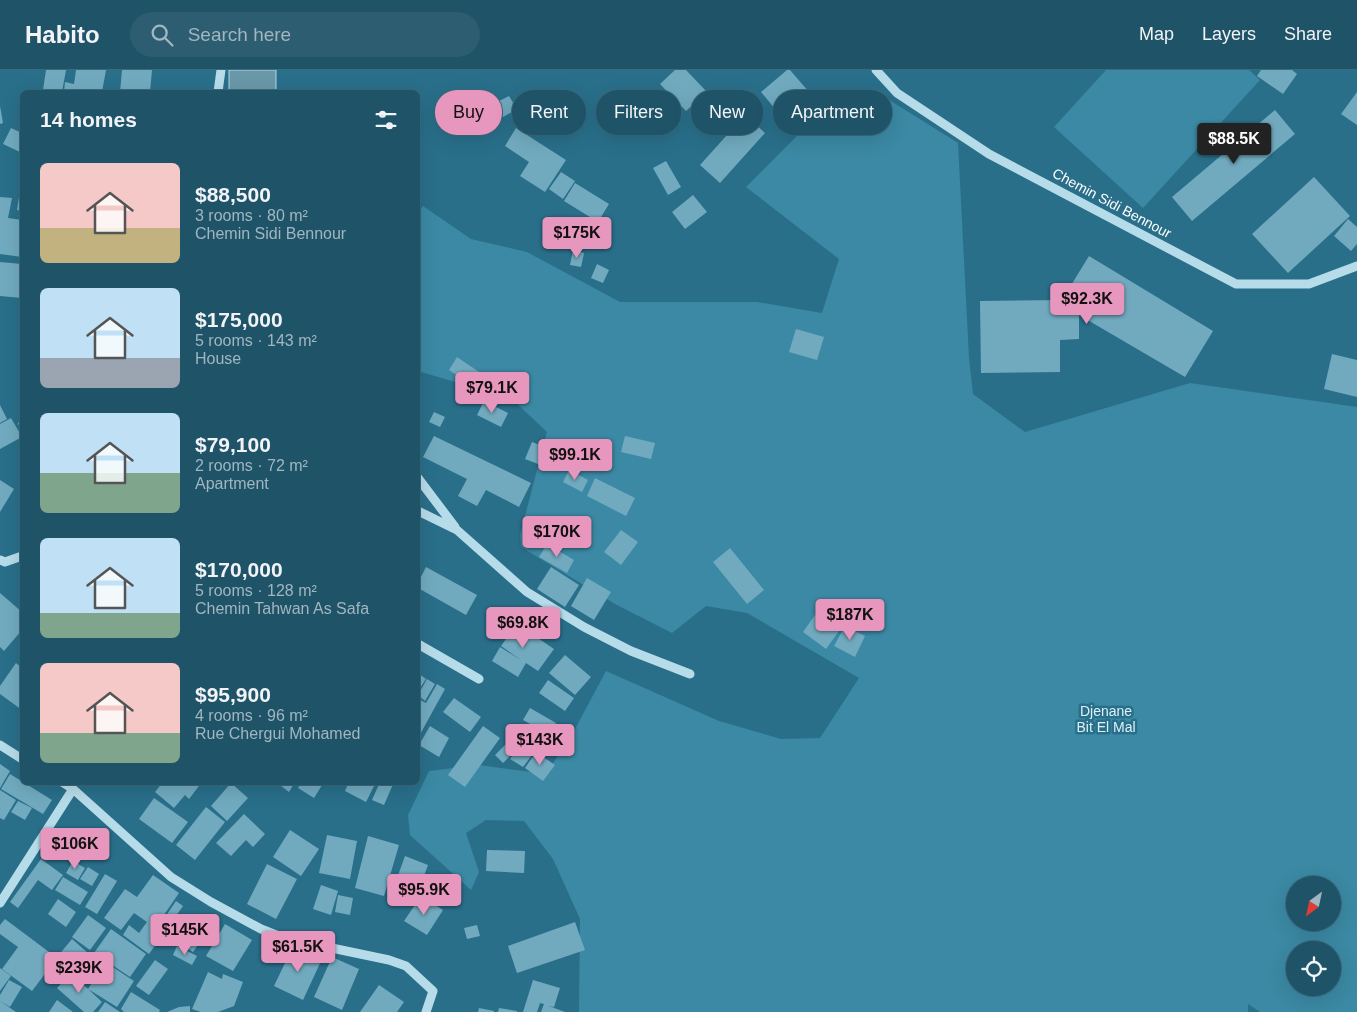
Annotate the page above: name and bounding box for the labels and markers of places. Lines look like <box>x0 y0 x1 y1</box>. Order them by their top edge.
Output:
pin: $88.5K <box>1193 122 1275 165</box>
pin: $175K <box>542 216 612 259</box>
pin: $92.3K <box>1046 282 1128 325</box>
pin: $79.1K <box>451 372 533 414</box>
pin: $99.1K <box>534 438 616 481</box>
pin: $170K <box>522 516 592 558</box>
pin: $187K <box>815 598 885 641</box>
pin: $69.8K <box>482 606 564 649</box>
pin: $143K <box>505 724 575 766</box>
pin: $106K <box>40 828 110 870</box>
pin: $95.9K <box>383 874 465 916</box>
pin: $145K <box>150 914 220 956</box>
pin: $61.5K <box>257 930 339 973</box>
pin: $239K <box>44 952 114 994</box>

